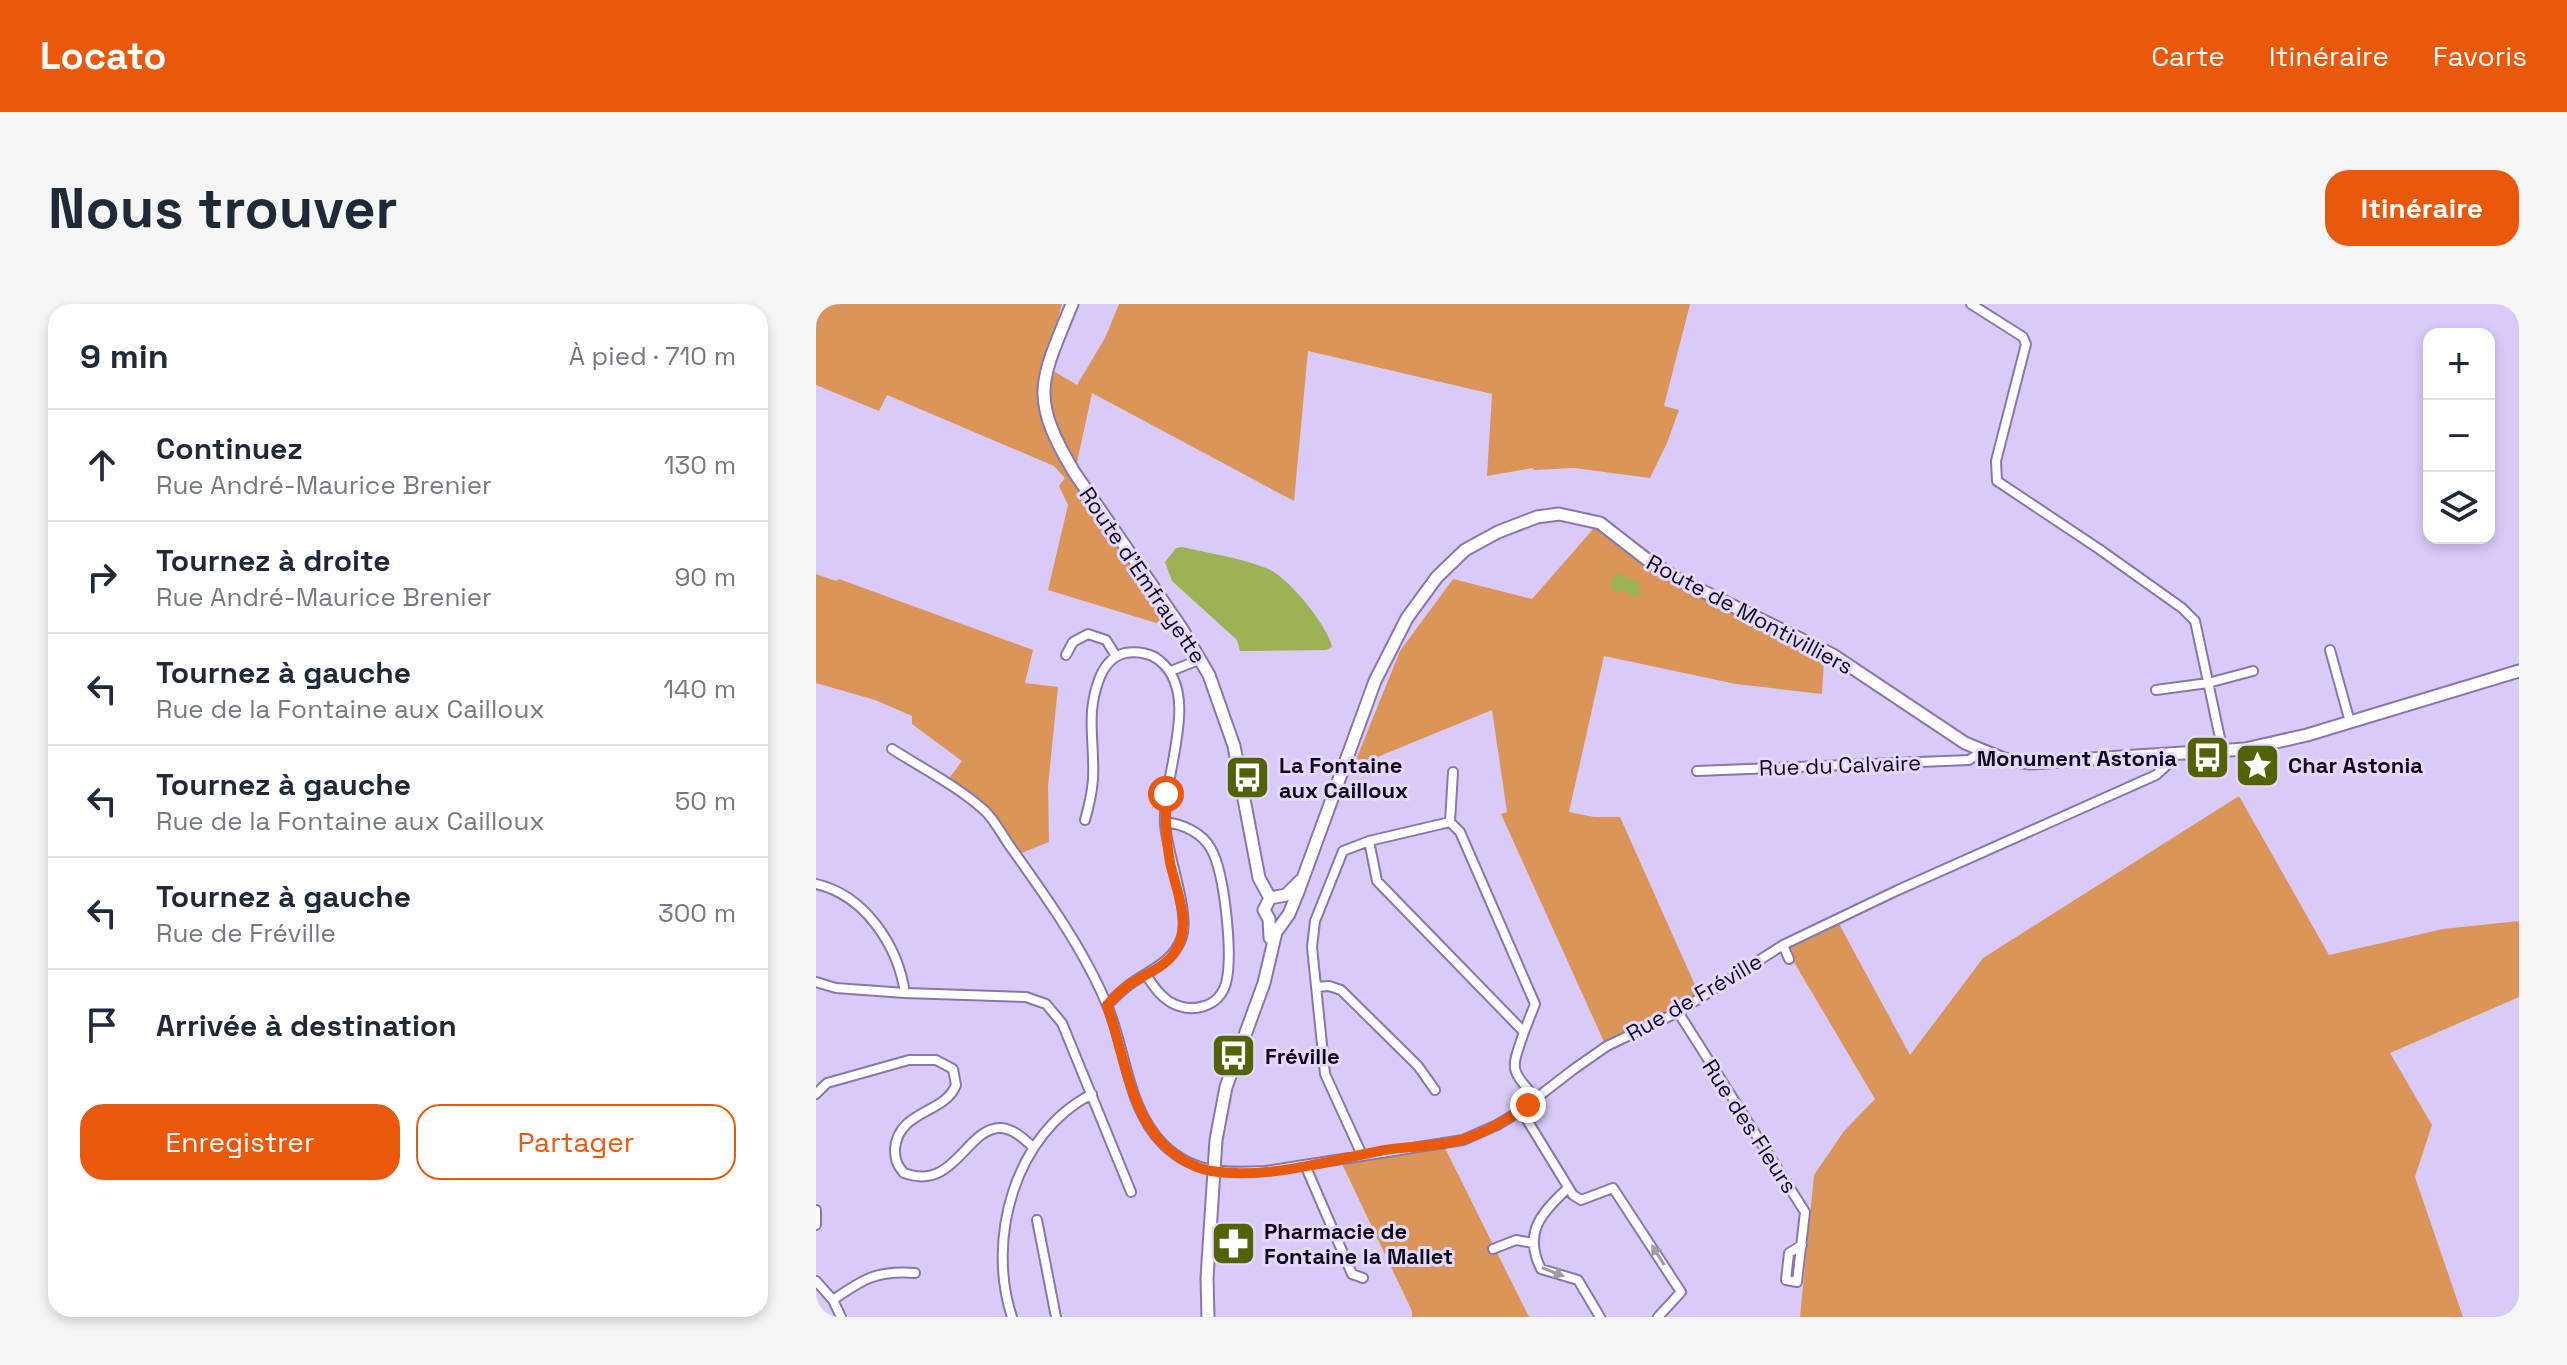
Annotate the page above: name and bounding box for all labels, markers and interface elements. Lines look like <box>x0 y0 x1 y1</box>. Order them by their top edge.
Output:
text: Locato <box>40 32 167 80</box>
text: Carte <box>2151 38 2225 74</box>
text: Itinéraire <box>2269 38 2389 74</box>
text: Favoris <box>2433 38 2527 74</box>
button: Itinéraire <box>2325 170 2519 246</box>
text: Nous trouver <box>48 173 398 244</box>
map controls <box>2423 328 2495 544</box>
button: + <box>2423 328 2495 400</box>
text: 9 min <box>80 335 169 378</box>
text: À pied · 710 m <box>569 339 736 373</box>
button: − <box>2423 400 2495 472</box>
text: Continuez <box>156 429 303 468</box>
icon: ahead <box>80 443 124 487</box>
text: 130 m <box>664 448 736 482</box>
text: Rue André-Maurice Brenier <box>156 468 492 502</box>
button: layers <box>2423 472 2495 544</box>
street label: Route d'Emfrayette <box>1074 481 1212 669</box>
text: Tournez à droite <box>156 541 390 580</box>
street label: Route de Montivilliers <box>1642 548 1858 680</box>
icon: right <box>80 555 124 599</box>
text: 90 m <box>674 560 736 594</box>
text: Rue André-Maurice Brenier <box>156 580 492 614</box>
text: Tournez à gauche <box>156 653 411 692</box>
icon: left <box>80 667 124 711</box>
text: 140 m <box>663 672 736 706</box>
text: Rue de la Fontaine aux Cailloux <box>156 692 545 726</box>
bus stop icon: Monument Astonia <box>2184 734 2232 782</box>
place icon: Char Astonia <box>2233 741 2281 789</box>
place label: Monument Astonia <box>1977 744 2177 772</box>
street label: Rue du Calvaire <box>1759 748 1921 782</box>
place label: La Fontaine aux Cailloux <box>1279 751 1408 804</box>
place label: Char Astonia <box>2288 751 2423 779</box>
bus stop icon: La Fontaine aux Cailloux <box>1224 754 1272 802</box>
text: Tournez à gauche <box>156 765 411 804</box>
route start <box>1148 776 1184 812</box>
icon: left <box>80 779 124 823</box>
text: 50 m <box>675 784 736 818</box>
text: Rue de la Fontaine aux Cailloux <box>156 804 545 838</box>
text: Tournez à gauche <box>156 877 411 916</box>
icon: left <box>80 891 124 935</box>
text: 300 m <box>658 896 736 930</box>
text: Rue de Fréville <box>156 916 336 950</box>
street label: Rue de Fréville <box>1621 947 1767 1047</box>
icon: arrive <box>80 1003 124 1047</box>
text: Arrivée à destination <box>156 1006 457 1045</box>
bus stop icon: Fréville <box>1210 1032 1258 1080</box>
place label: Fréville <box>1265 1042 1340 1070</box>
street label: Rue des Fleurs <box>1696 1054 1804 1198</box>
route end <box>1510 1087 1546 1123</box>
button: Enregistrer <box>80 1104 400 1180</box>
button: Partager <box>416 1104 736 1180</box>
place label: Pharmacie de Fontaine la Mallet <box>1264 1217 1453 1270</box>
pharmacy icon: Pharmacie de Fontaine la Mallet <box>1209 1220 1257 1268</box>
one-way arrow <box>1651 1244 1665 1266</box>
one-way arrow <box>1541 1266 1565 1279</box>

